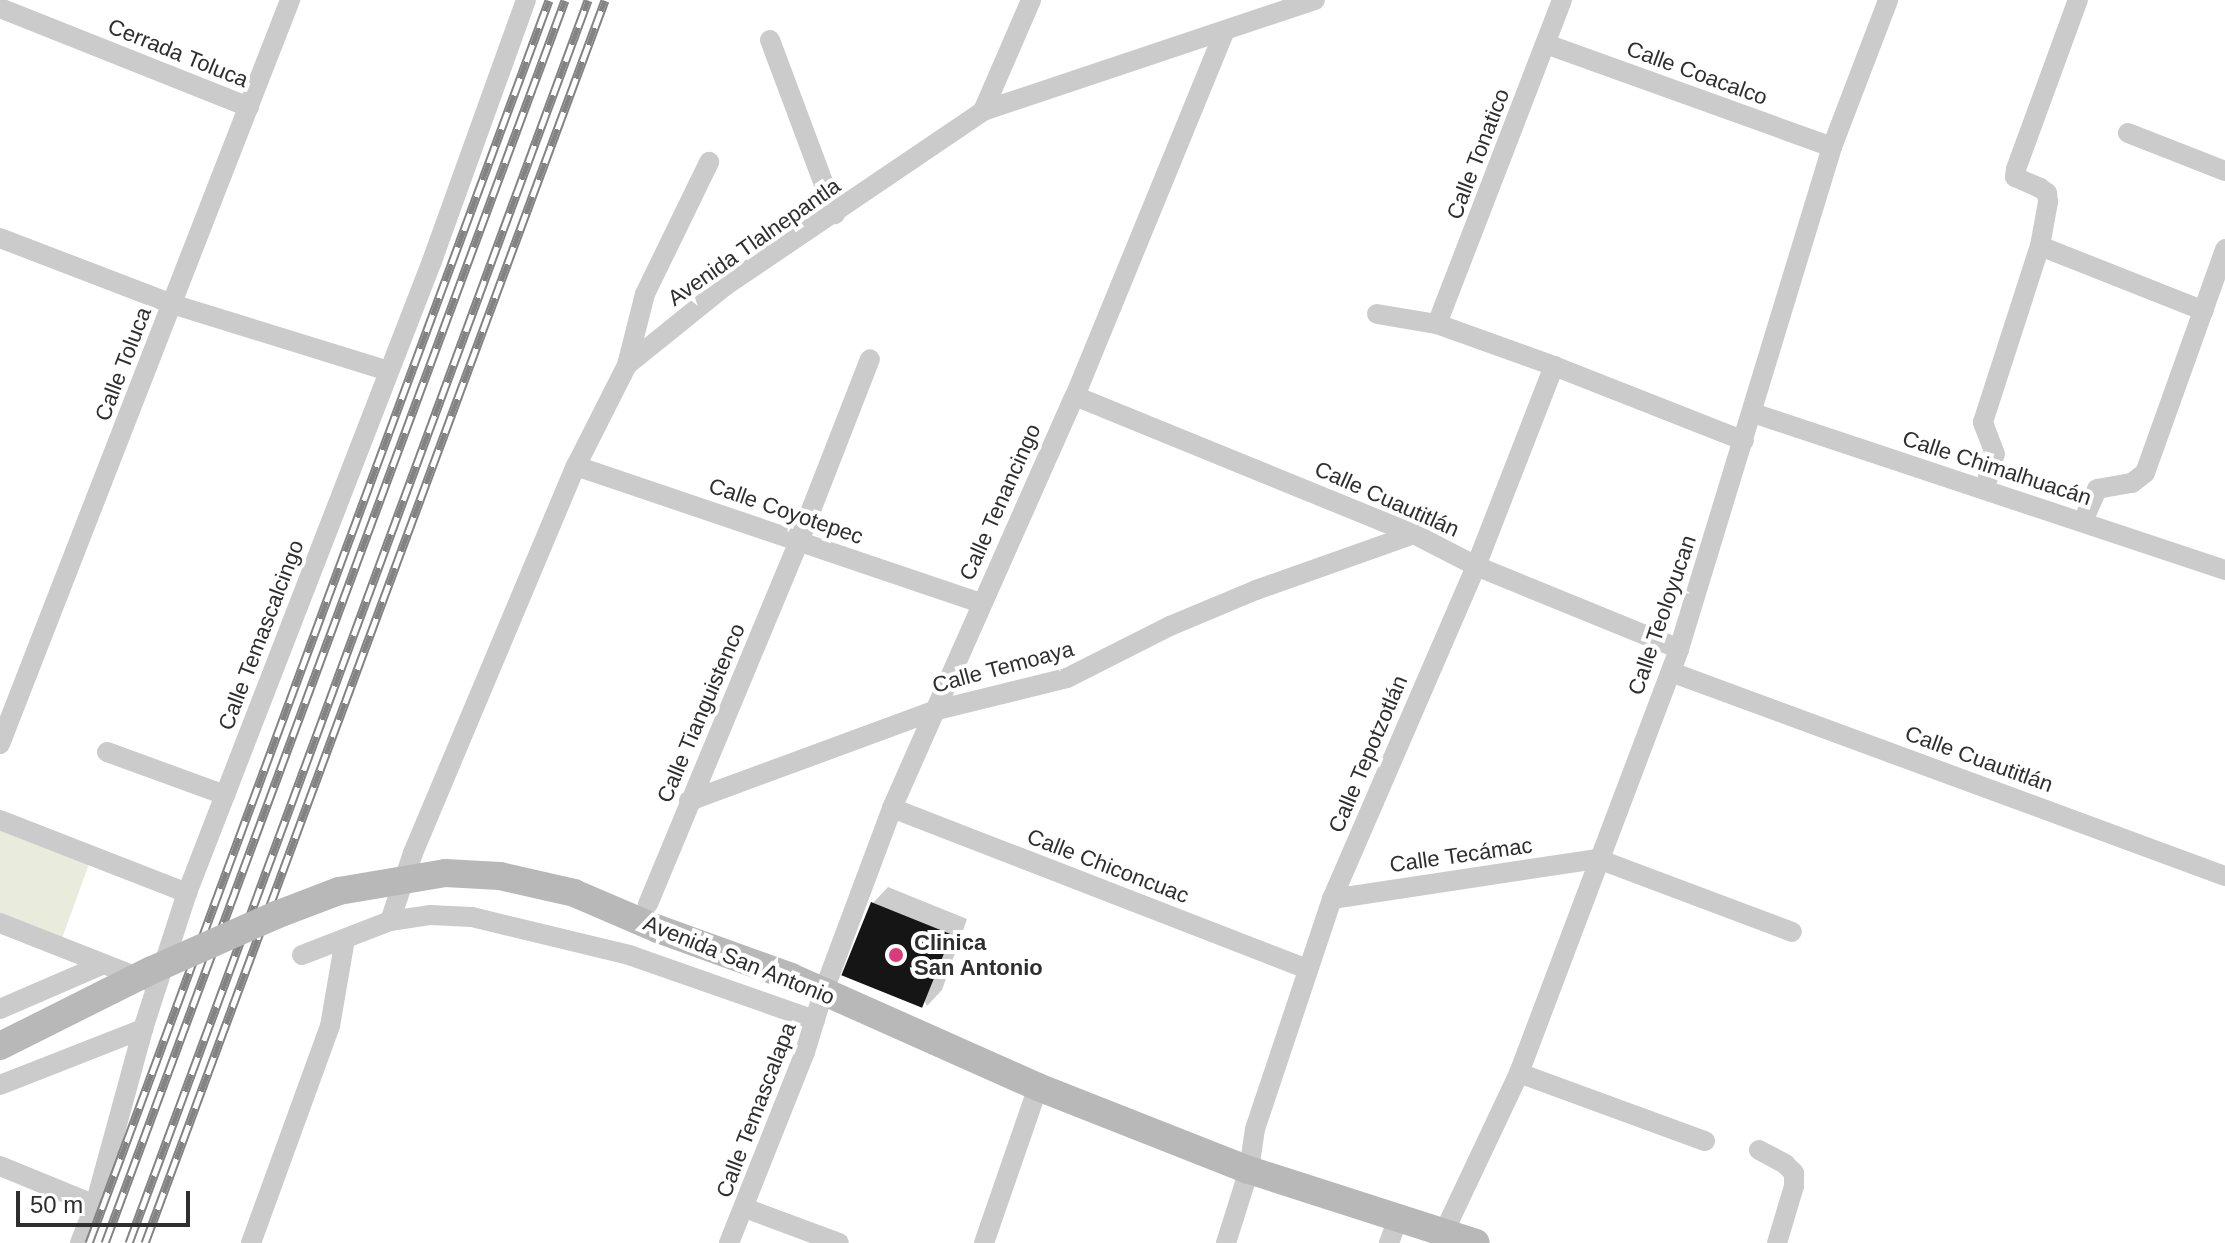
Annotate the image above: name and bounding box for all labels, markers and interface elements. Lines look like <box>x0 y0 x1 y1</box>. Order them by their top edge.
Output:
street label: Cerrada Toluca <box>104 13 252 93</box>
street label: Calle Coacalco <box>1623 35 1771 111</box>
street label: Calle Tonatico <box>1441 85 1515 223</box>
street label: Avenida Tlalnepantla <box>662 172 846 312</box>
street label: Calle Toluca <box>89 303 157 425</box>
street label: Calle Tenancingo <box>954 420 1046 584</box>
street label: Calle Chimalhuacán <box>1899 425 2095 511</box>
street label: Calle Cuautitlán <box>1311 455 1463 543</box>
street label: Calle Coyotepec <box>705 472 867 550</box>
street label: Calle Teoloyucan <box>1622 531 1702 699</box>
street label: Calle Temascalcingo <box>213 536 309 734</box>
street label: Calle Tianguistenco <box>651 619 751 807</box>
street label: Calle Temoaya <box>929 635 1077 699</box>
street label: Calle Tepotzotlán <box>1323 671 1413 837</box>
street label: Calle Cuautitlán <box>1902 720 2056 798</box>
street label: Calle Chiconcuac <box>1023 823 1193 909</box>
street label: Calle Tecámac <box>1388 832 1534 878</box>
street label: Avenida San Antonio <box>639 909 839 1011</box>
place label: Clinica San Antonio <box>914 929 1044 980</box>
marker: Clinica San Antonio <box>885 944 907 966</box>
street label: Calle Temascalapa <box>710 1019 802 1201</box>
scale bar <box>20 1175 194 1225</box>
text: 50 m <box>30 1191 83 1218</box>

